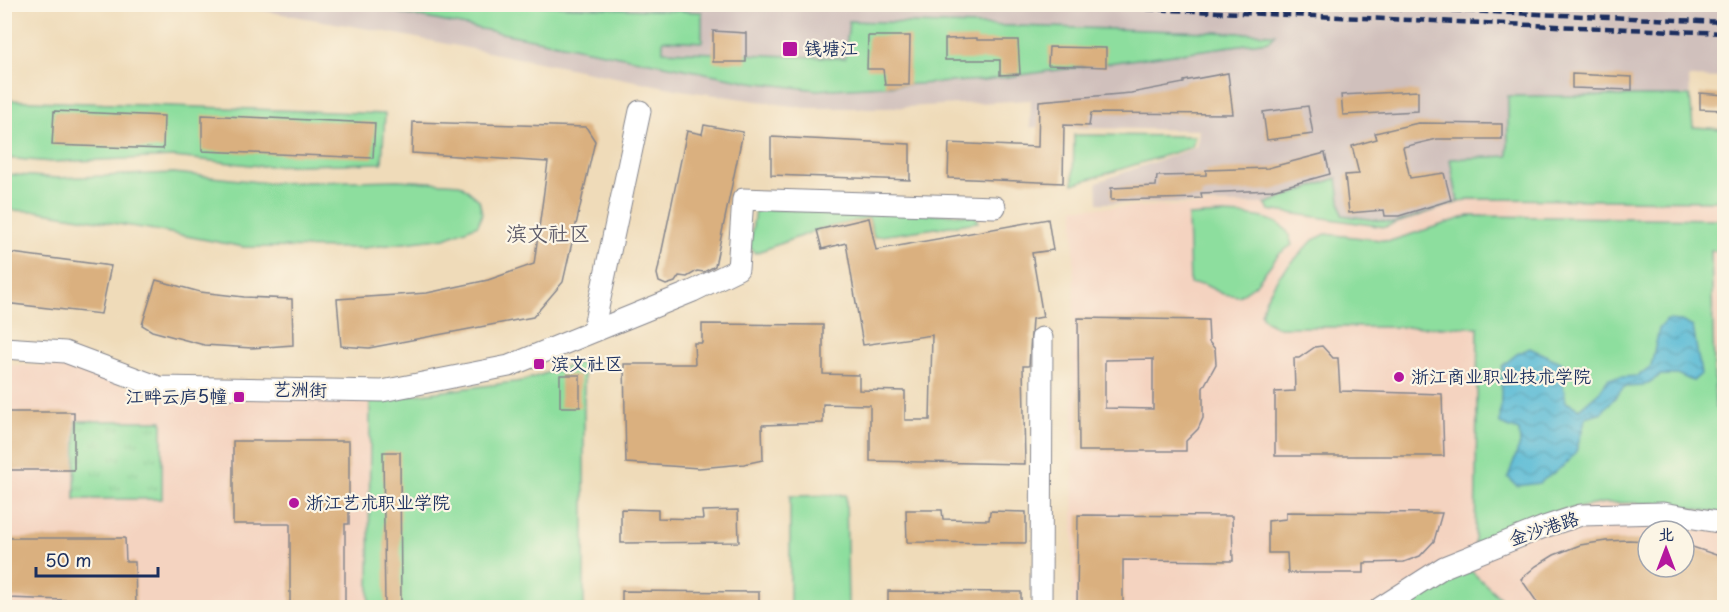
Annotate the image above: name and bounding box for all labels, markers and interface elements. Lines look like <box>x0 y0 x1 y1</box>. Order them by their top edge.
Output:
place label: 钱塘江 <box>804 34 858 61</box>
marker: 钱塘江 <box>781 40 799 58</box>
district label: 滨文社区 <box>506 216 590 248</box>
place label: 滨文社区 <box>551 349 623 376</box>
marker: 滨文社区 <box>532 357 546 371</box>
place label: 浙江商业职业技术学院 <box>1411 362 1591 389</box>
marker: 浙江商业职业技术学院 <box>1392 370 1406 384</box>
street label: 艺洲街 <box>273 375 327 402</box>
place label: 江畔云庐5幢 <box>125 382 227 409</box>
marker: 江畔云庐5幢 <box>232 390 246 404</box>
place label: 浙江艺术职业学院 <box>306 488 450 515</box>
marker: 浙江艺术职业学院 <box>287 496 301 510</box>
street label: 金沙港路 <box>1505 504 1582 552</box>
north arrow <box>1636 519 1696 579</box>
text: 北 <box>1658 521 1674 545</box>
scale bar <box>36 540 158 578</box>
text: 50 m <box>45 546 92 573</box>

